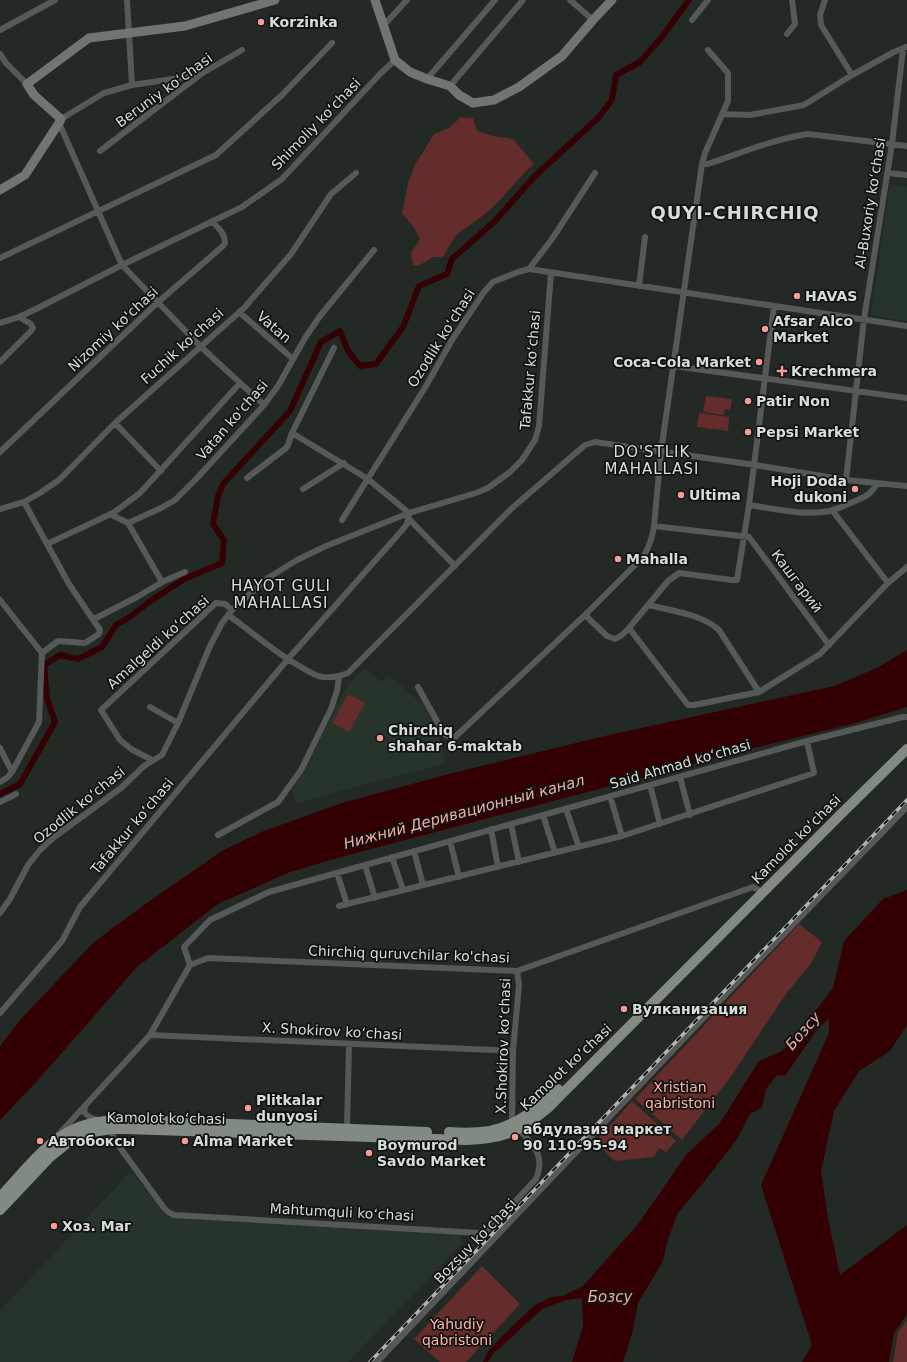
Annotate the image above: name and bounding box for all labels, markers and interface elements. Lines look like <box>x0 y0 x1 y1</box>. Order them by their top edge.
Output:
place label: Korzinka <box>269 14 338 30</box>
marker: Korzinka <box>256 17 266 27</box>
street label: Beruniy ko‘chasi <box>113 50 215 130</box>
street label: Shimoliy ko‘chasi <box>268 75 364 173</box>
street label: Al-Buxoriy ko‘chasi <box>852 136 888 270</box>
district label: QUYI-CHIRCHIQ <box>650 202 820 223</box>
street label: Nizomiy ko'chasi <box>65 283 161 375</box>
street label: Ozodlik ko‘chasi <box>404 286 478 390</box>
place label: HAVAS <box>805 288 857 304</box>
marker: HAVAS <box>792 291 802 301</box>
street label: Fuchik ko'chasi <box>137 305 227 387</box>
street label: Vatan <box>254 308 294 346</box>
street label: Tafakkur ko‘chasi <box>517 309 543 432</box>
place label: Afsar Alco Market <box>773 313 853 345</box>
marker: Afsar Alco Market <box>760 324 770 334</box>
place label: Coca-Cola Market <box>613 354 751 370</box>
marker: Coca-Cola Market <box>754 357 764 367</box>
place label: Krechmera <box>791 363 877 379</box>
marker: Krechmera <box>776 365 788 377</box>
street label: Vatan ko'chasi <box>193 377 271 463</box>
place label: Patir Non <box>756 393 830 409</box>
marker: Patir Non <box>743 396 753 406</box>
place label: Pepsi Market <box>756 424 859 440</box>
marker: Pepsi Market <box>743 427 753 437</box>
district label: DO'STLIK MAHALLASI <box>604 443 700 478</box>
place label: Hoji Doda dukoni <box>770 473 847 505</box>
marker: Hoji Doda dukoni <box>850 484 860 494</box>
place label: Ultima <box>689 487 741 503</box>
marker: Ultima <box>676 490 686 500</box>
street label: Кашгарий <box>768 546 826 616</box>
place label: Mahalla <box>626 551 688 567</box>
marker: Mahalla <box>613 554 623 564</box>
district label: HAYOT GULI MAHALLASI <box>231 577 331 612</box>
street label: Amalgeldi ko‘chasi <box>104 592 212 692</box>
place label: Chirchiq shahar 6-maktab <box>388 722 522 754</box>
marker: Chirchiq shahar 6-maktab <box>375 733 385 743</box>
street label: Said Ahmad ko‘chasi <box>608 736 752 792</box>
street label: Ozodlik ko‘chasi <box>30 763 128 847</box>
water label: Нижний Деривационный канал <box>342 771 587 853</box>
street label: Tafakkur ko‘chasi <box>87 775 177 878</box>
street label: Kamolot ko‘chasi <box>748 791 844 887</box>
street label: Chirchiq quruvchilar ko'chasi <box>308 942 510 966</box>
street label: X.Shokirov ko‘chasi <box>493 978 513 1114</box>
place label: Вулканизация <box>632 1001 747 1017</box>
marker: Вулканизация <box>619 1004 629 1014</box>
water label: Бозсу <box>782 1007 825 1054</box>
street label: X. Shokirov ko‘chasi <box>261 1019 403 1043</box>
street label: Kamolot ko‘chasi <box>517 1021 615 1113</box>
park label: Xristian qabristoni <box>645 1079 715 1111</box>
place label: Plitkalar dunyosi <box>256 1092 323 1124</box>
marker: Plitkalar dunyosi <box>243 1103 253 1113</box>
street label: Kamolot ko‘chasi <box>106 1109 226 1127</box>
place label: абдулазиз маркет 90 110-95-94 <box>523 1121 672 1153</box>
marker: абдулазиз маркет 90 110-95-94 <box>510 1132 520 1142</box>
place label: Автобоксы <box>48 1133 135 1149</box>
place label: Alma Market <box>193 1133 293 1149</box>
marker: Автобоксы <box>35 1136 45 1146</box>
marker: Alma Market <box>180 1136 190 1146</box>
place label: Boymurod Savdo Market <box>377 1137 486 1169</box>
marker: Boymurod Savdo Market <box>364 1148 374 1158</box>
street label: Bozsuv ko‘chasi <box>431 1195 519 1287</box>
street label: Mahtumquli ko‘chasi <box>269 1200 415 1224</box>
place label: Хоз. Маг <box>62 1218 131 1234</box>
marker: Хоз. Маг <box>49 1221 59 1231</box>
water label: Бозсу <box>588 1288 633 1306</box>
park label: Yahudiy qabristoni <box>422 1316 492 1348</box>

